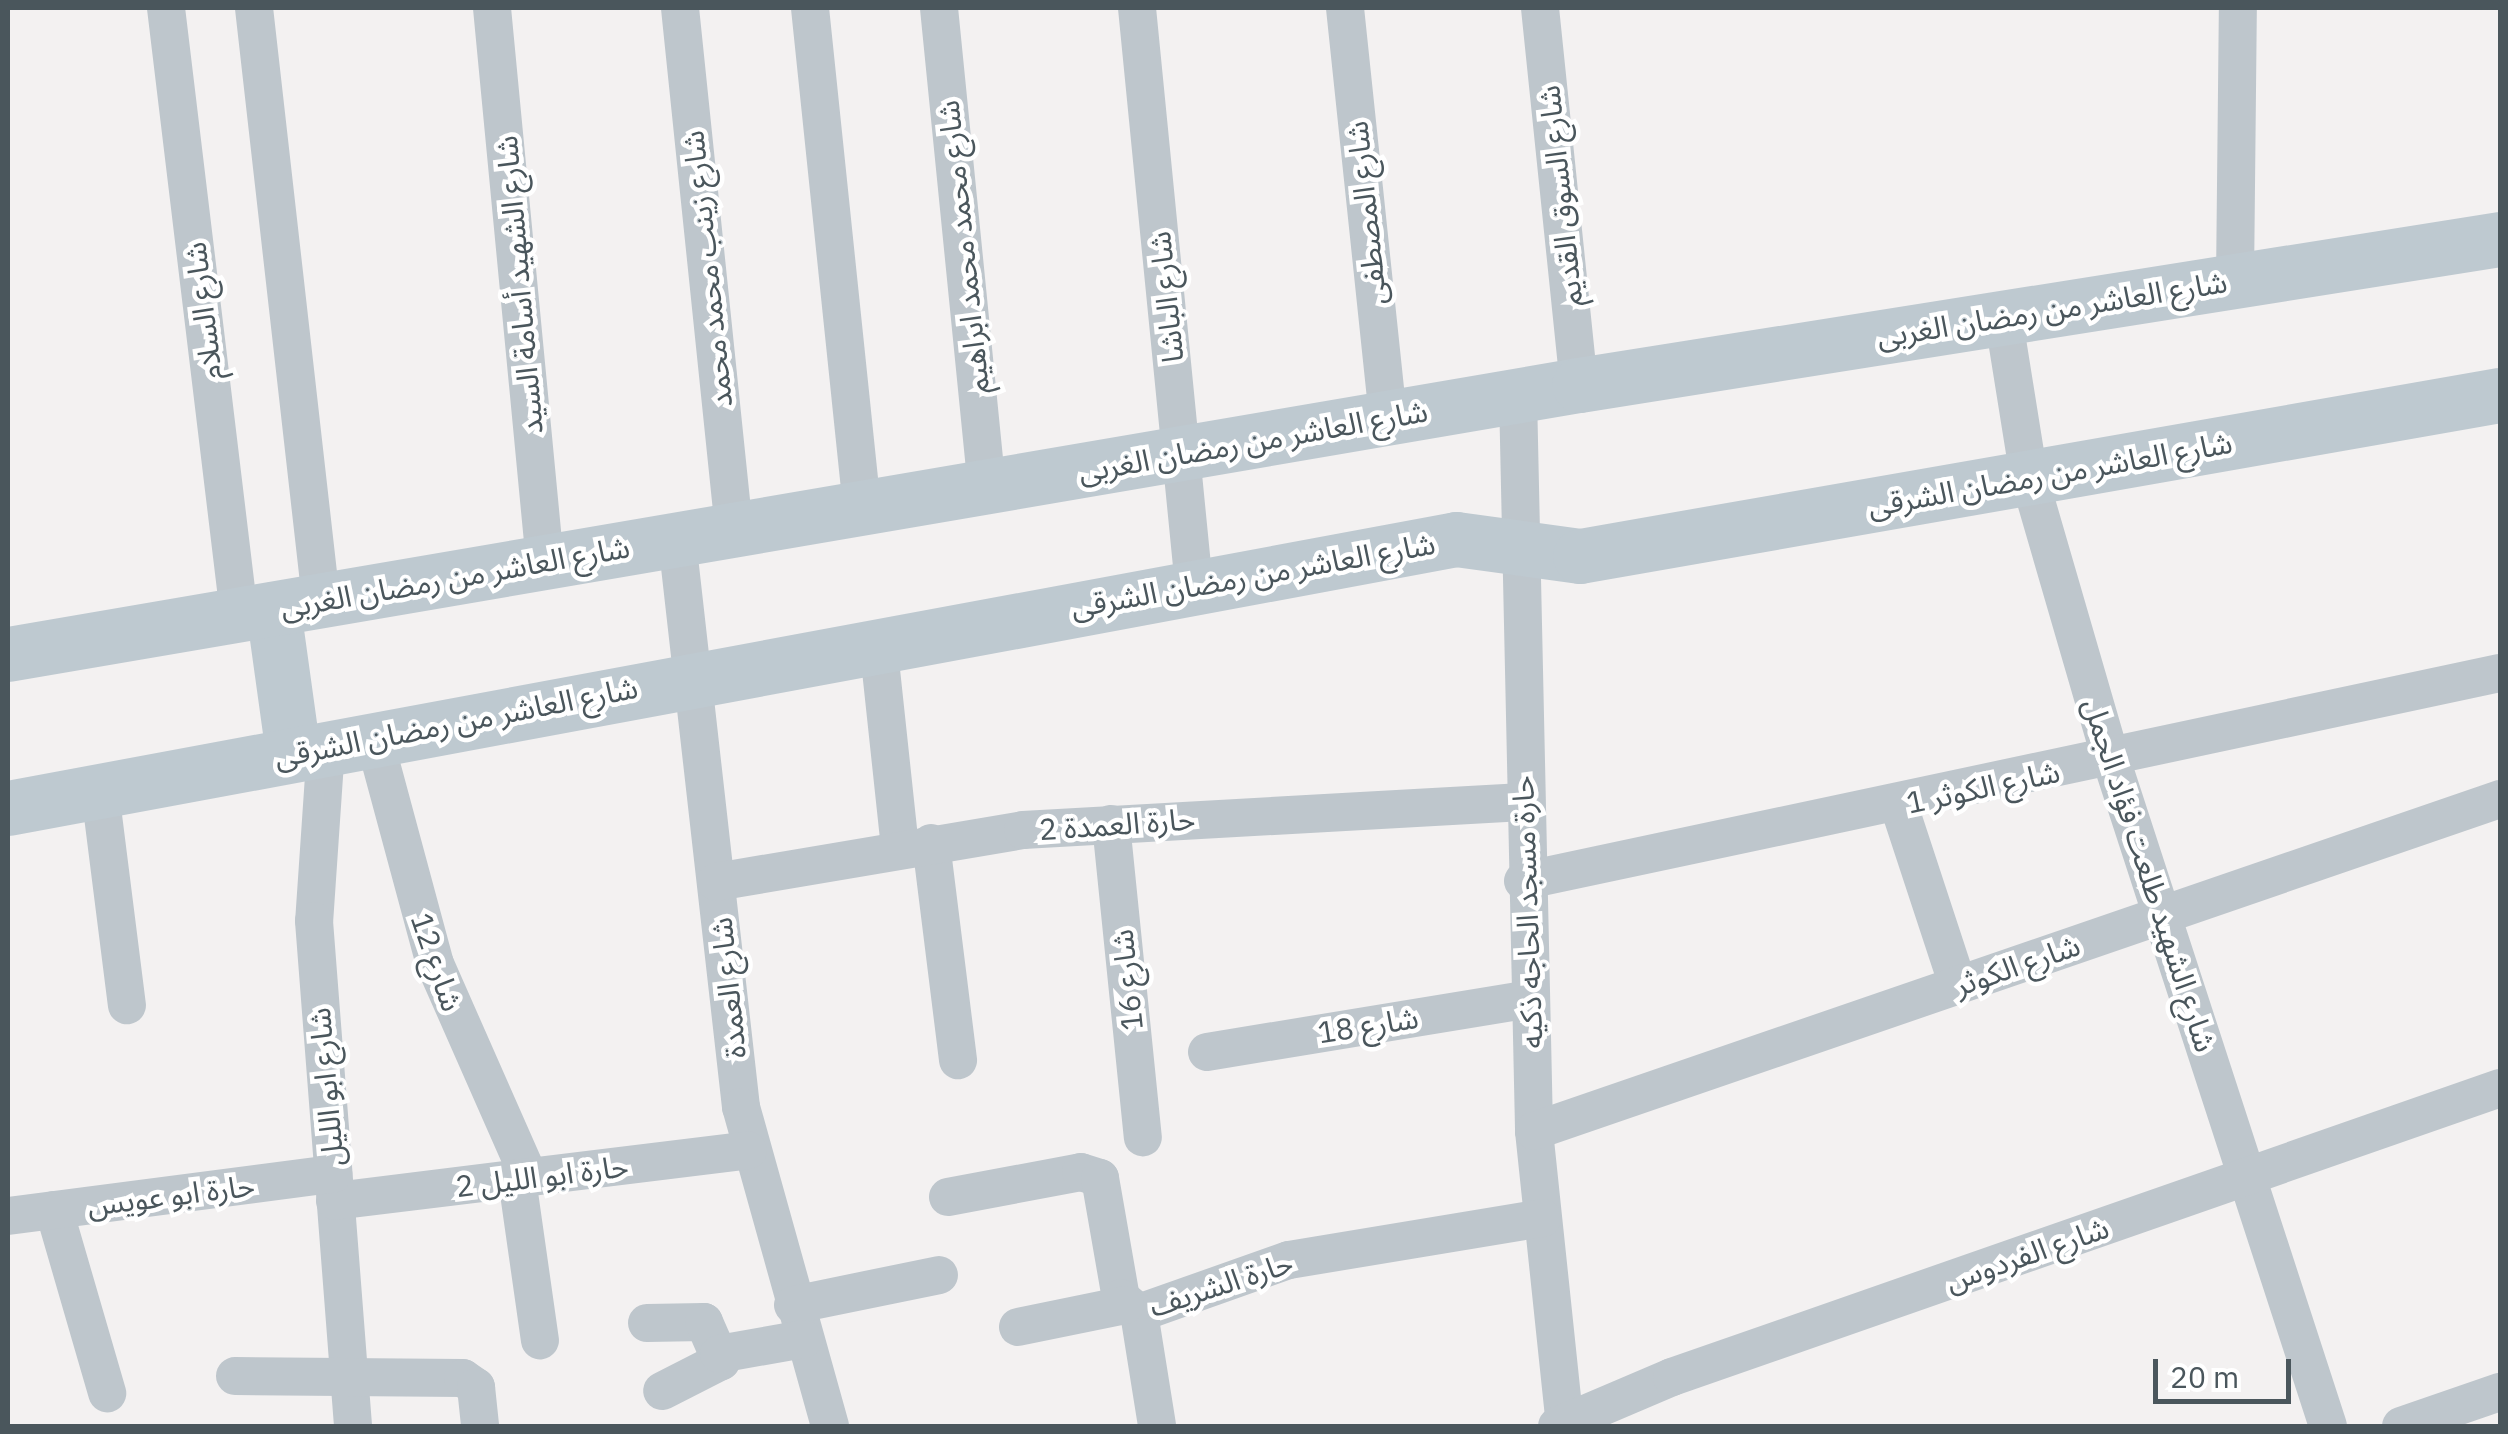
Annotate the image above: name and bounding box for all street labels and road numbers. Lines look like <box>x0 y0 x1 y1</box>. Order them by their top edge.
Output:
street label: شارع السوق القديم <box>1530 84 1590 308</box>
street label: شارع محمد محمد ابراهيم <box>930 99 996 395</box>
street label: شارع المصطفى <box>1338 119 1394 307</box>
street label: شارع زينب محمد محمد <box>675 129 739 409</box>
street label: شارع الشهيد أسامة السيد <box>488 134 550 436</box>
street label: شارع الباشا <box>1141 230 1191 364</box>
street label: شارع السلام <box>177 240 229 382</box>
street label: شارع العاشر من رمضان الغربى <box>1874 264 2230 354</box>
street label: شارع العاشر من رمضان الغربى <box>1075 393 1431 489</box>
street label: شارع العاشر من رمضان الشرقى <box>1865 424 2235 524</box>
street label: شارع العاشر من رمضان الشرقى <box>1068 525 1438 625</box>
street label: شارع العاشر من رمضان الغربى <box>277 529 633 625</box>
street label: شارع العاشر من رمضان الشرقى <box>271 669 641 775</box>
street label: شارع الشهيد طلعت فؤاد الجمل <box>2076 694 2224 1056</box>
street label: شارع الكوثر 1 <box>1903 753 2063 821</box>
street label: حارة مسجد الحاجه ذكيه <box>1504 775 1550 1049</box>
street label: حارة العمدة 2 <box>1038 801 1196 847</box>
street label: شارع 12 <box>403 908 471 1016</box>
street label: شارع العمدة <box>703 916 753 1060</box>
street label: شارع الكوثر <box>1949 927 2085 1003</box>
street label: شارع 16 <box>1104 928 1150 1032</box>
street label: شارع 18 <box>1315 999 1421 1051</box>
street label: شارع ابو الليل <box>301 1006 351 1168</box>
street label: حارة ابو الليل 2 <box>453 1148 631 1204</box>
street label: حارة ابو عويس <box>85 1167 257 1223</box>
street label: شارع الفردوس <box>1941 1209 2113 1299</box>
street label: حارة الشريف <box>1145 1244 1297 1324</box>

